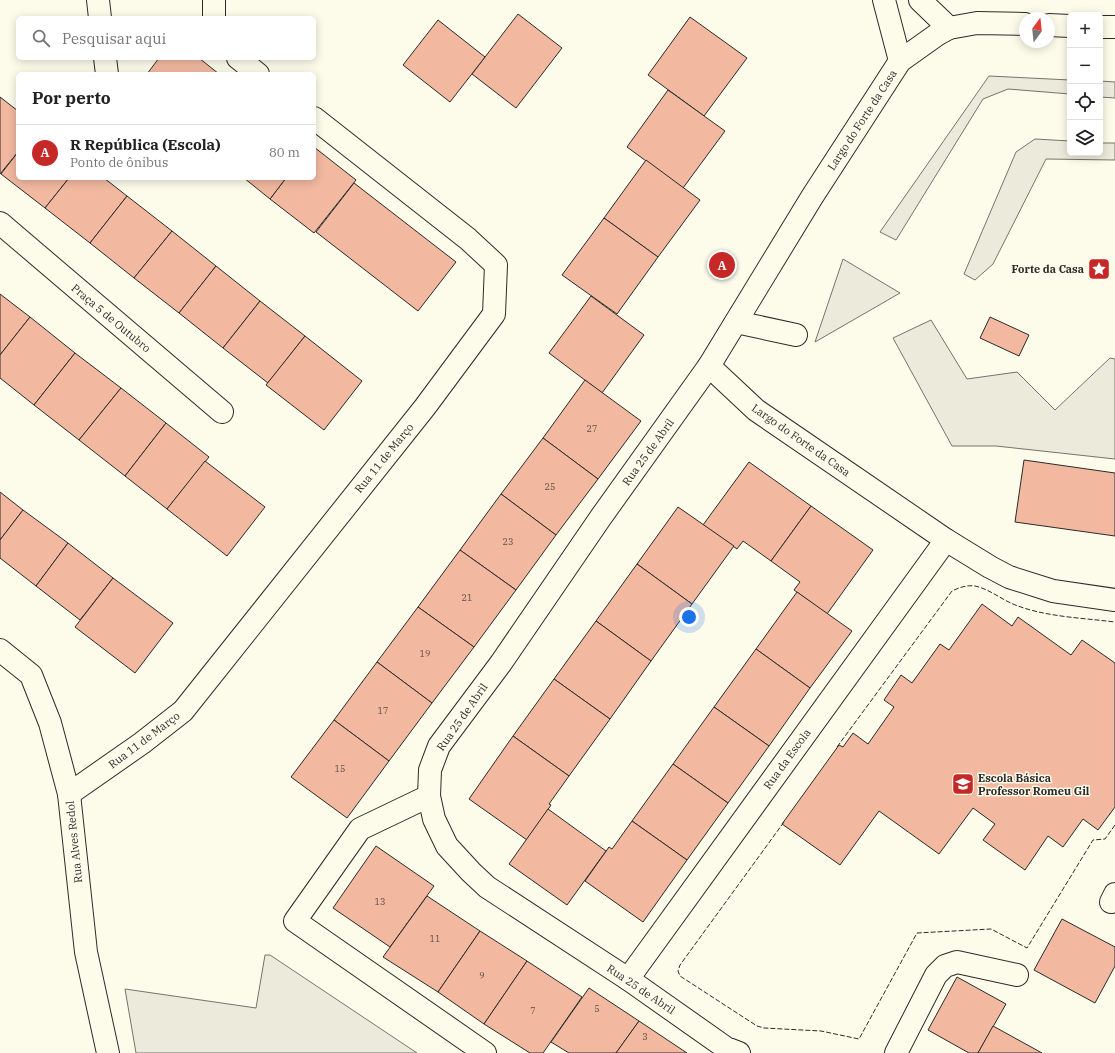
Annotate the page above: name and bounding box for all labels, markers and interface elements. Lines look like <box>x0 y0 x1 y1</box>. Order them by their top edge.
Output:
north arrow <box>1019 12 1055 48</box>
map controls <box>1067 12 1103 156</box>
button: + <box>1067 12 1103 48</box>
search box <box>16 16 316 60</box>
icon: search <box>30 27 52 49</box>
text: Pesquisar aqui <box>62 29 166 48</box>
button: − <box>1067 48 1103 84</box>
street label: Largo do Forte da Casa <box>824 67 900 173</box>
button: locate <box>1067 84 1103 120</box>
text: Por perto <box>32 87 111 109</box>
button: layers <box>1067 120 1103 156</box>
text: R República (Escola) <box>70 135 220 154</box>
text: A <box>40 144 50 161</box>
text: 80 m <box>269 144 300 161</box>
text: Ponto de ônibus <box>70 154 168 171</box>
pin: A <box>709 250 735 280</box>
place icon: Forte da Casa <box>1086 256 1112 282</box>
place label: Forte da Casa <box>1012 262 1084 276</box>
street label: Praça 5 de Outubro <box>69 281 153 355</box>
street label: Largo do Forte da Casa <box>749 401 853 479</box>
street label: Rua 25 de Abril <box>619 416 677 488</box>
street label: Rua 11 de Março <box>352 420 416 496</box>
house number: 27 <box>587 423 597 434</box>
house number: 25 <box>545 481 555 492</box>
house number: 23 <box>503 536 513 547</box>
house number: 21 <box>462 592 472 603</box>
your location <box>679 607 699 627</box>
house number: 19 <box>420 648 430 659</box>
street label: Rua 25 de Abril <box>434 680 490 754</box>
house number: 17 <box>378 705 388 716</box>
street label: Rua 11 de Março <box>106 709 182 771</box>
street label: Rua da Escola <box>760 726 814 792</box>
house number: 15 <box>335 763 345 774</box>
school or university icon: Escola Básica Professor Romeu Gil <box>950 771 976 797</box>
place label: Escola Básica Professor Romeu Gil <box>978 771 1090 798</box>
street label: Rua Alves Redol <box>63 800 85 884</box>
house number: 13 <box>375 896 385 907</box>
house number: 11 <box>430 933 440 944</box>
street label: Rua 25 de Abril <box>604 961 678 1017</box>
house number: 9 <box>479 970 485 981</box>
house number: 5 <box>594 1003 600 1014</box>
house number: 7 <box>530 1005 536 1016</box>
house number: 3 <box>642 1031 648 1042</box>

